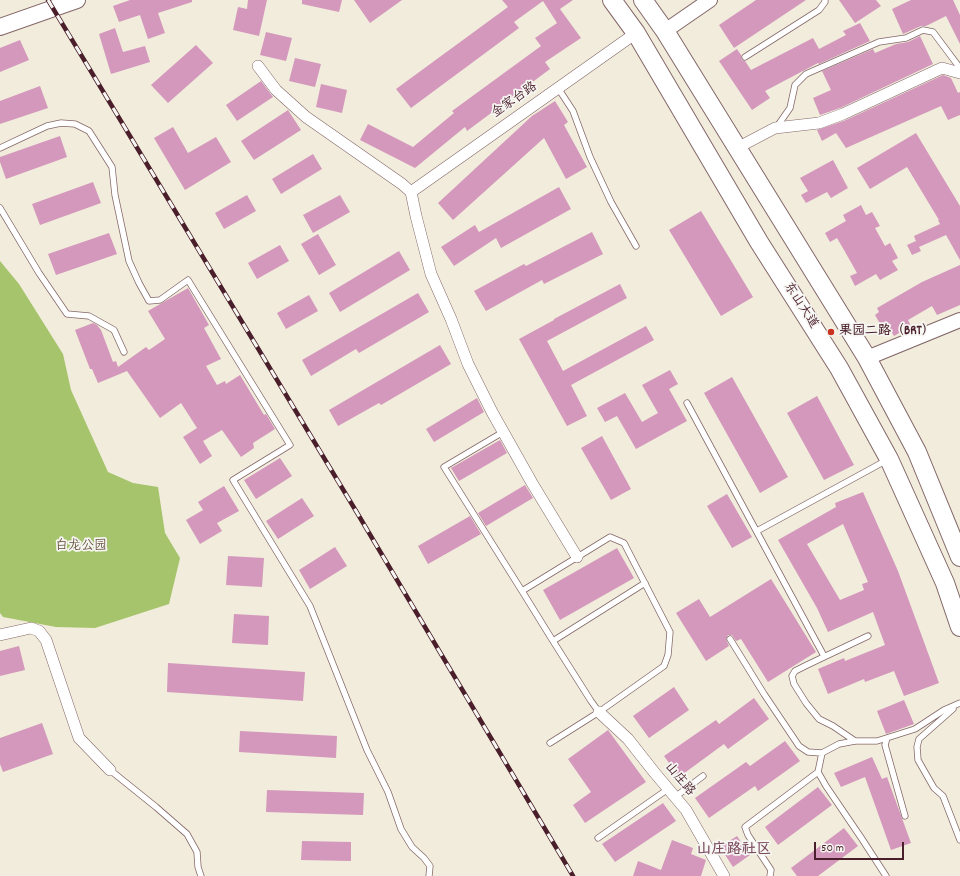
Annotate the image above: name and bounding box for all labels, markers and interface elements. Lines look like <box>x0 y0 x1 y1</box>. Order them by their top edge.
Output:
street label: 金家台路 <box>489 80 541 122</box>
street label: 东山大道 <box>779 280 821 332</box>
place label: 果园二路（BRT） <box>839 324 935 340</box>
marker: 果园二路（BRT） <box>826 327 836 337</box>
park label: 白龙公园 <box>55 539 107 555</box>
street label: 山庄路 <box>660 760 698 800</box>
scale bar <box>816 834 906 860</box>
text: 50 m <box>821 840 844 857</box>
district label: 山庄路社区 <box>697 842 771 860</box>

